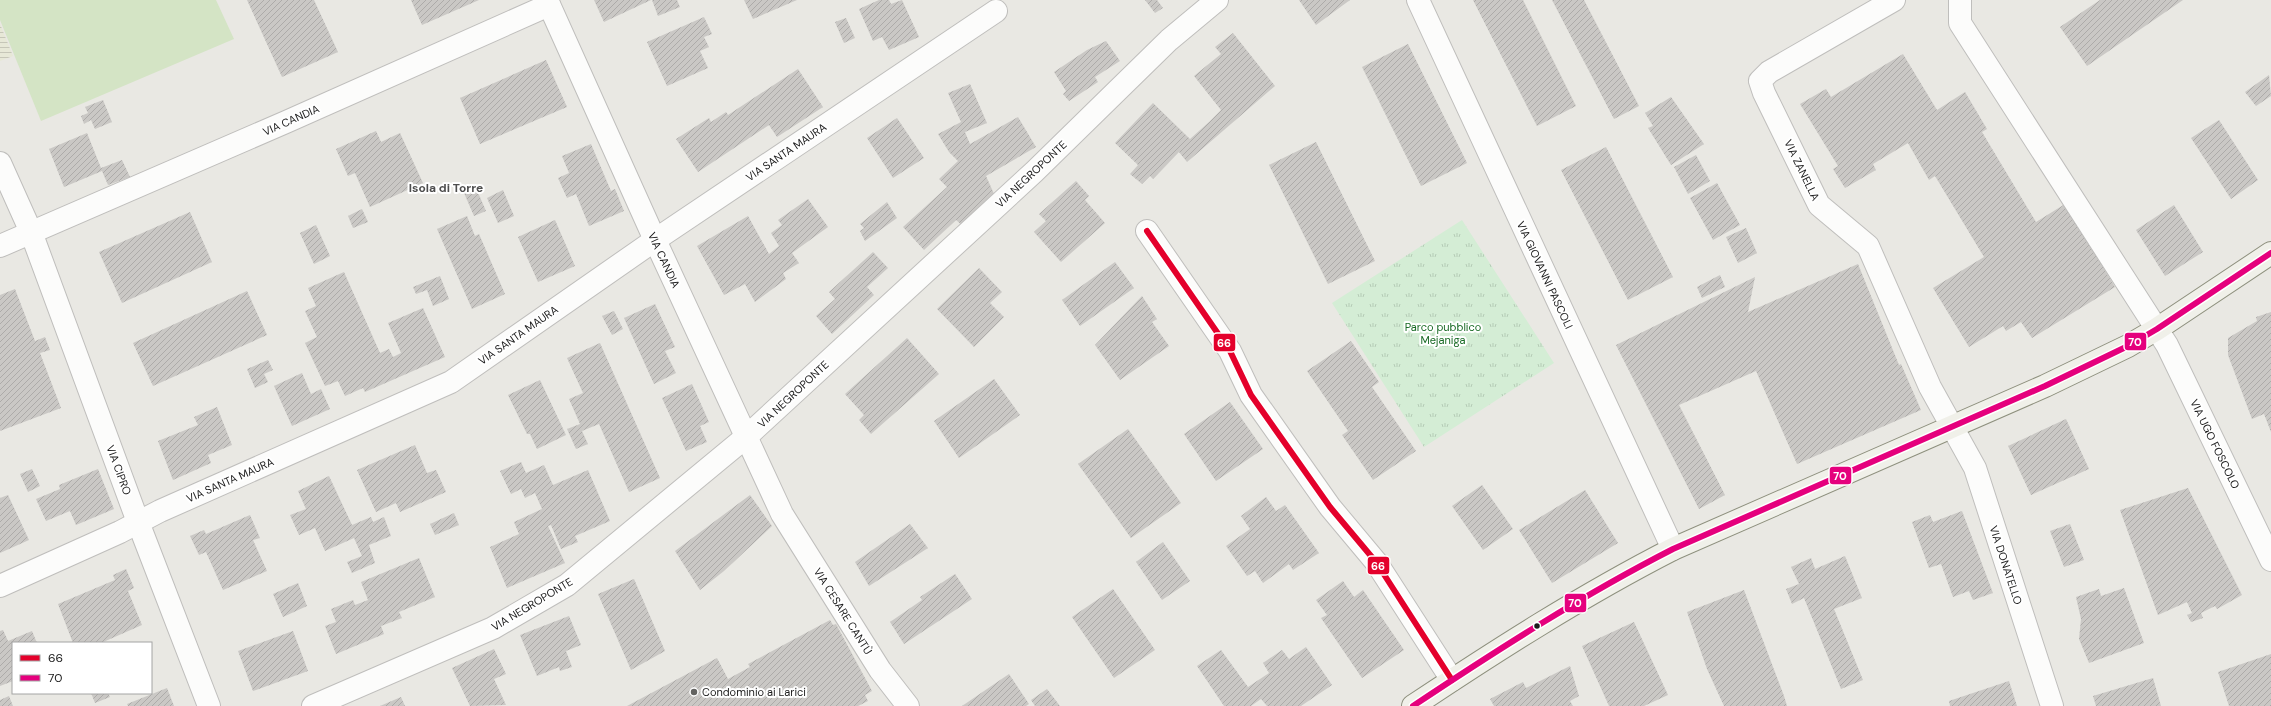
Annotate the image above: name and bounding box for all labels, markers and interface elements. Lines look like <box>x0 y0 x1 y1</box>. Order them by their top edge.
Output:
street label: VIA CANDIA <box>261 101 321 139</box>
street label: VIA SANTA MAURA <box>743 120 829 184</box>
street label: VIA NEGROPONTE <box>992 137 1070 211</box>
street label: VIA ZANELLA <box>1781 137 1823 203</box>
district label: Isola di Torre <box>409 180 483 196</box>
street label: VIA GIOVANNI PASCOLI <box>1514 219 1576 331</box>
street label: VIA CANDIA <box>645 230 683 290</box>
street label: VIA SANTA MAURA <box>475 302 561 368</box>
park label: Parco pubblico Mejaniga <box>1405 320 1481 347</box>
line badge: 70 <box>2124 332 2147 351</box>
line badge: 66 <box>1213 333 1236 352</box>
text: 70 <box>2128 335 2142 349</box>
text: 66 <box>1217 336 1231 350</box>
street label: VIA NEGROPONTE <box>754 357 832 431</box>
street label: VIA UGO FOSCOLO <box>2187 397 2243 491</box>
street label: VIA CIPRO <box>104 443 134 497</box>
street label: VIA SANTA MAURA <box>184 454 276 506</box>
line badge: 70 <box>1829 466 1852 485</box>
text: 70 <box>1833 469 1847 483</box>
street label: VIA DONATELLO <box>1987 524 2025 606</box>
line badge: 66 <box>1367 556 1390 575</box>
text: 66 <box>1371 559 1385 573</box>
street label: VIA CESARE CANTÙ <box>811 565 875 657</box>
street label: VIA NEGROPONTE <box>489 574 575 634</box>
line badge: 70 <box>1564 593 1587 613</box>
text: 70 <box>1568 596 1582 610</box>
unlabelled marker <box>1532 621 1542 631</box>
legend <box>12 642 152 694</box>
text: 66 <box>48 650 63 666</box>
text: 70 <box>48 670 62 686</box>
place label: Condominio ai Larici <box>702 685 806 699</box>
marker: Condominio ai Larici <box>689 687 699 697</box>

